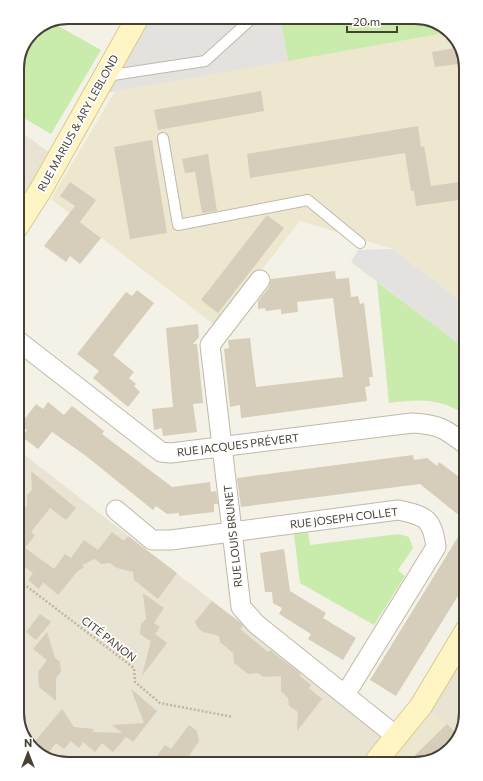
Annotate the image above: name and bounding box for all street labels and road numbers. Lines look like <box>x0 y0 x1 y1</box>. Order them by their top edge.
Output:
street label: RUE MARIUS & ARY LEBLOND <box>34 52 121 193</box>
street label: RUE JACQUES PRÉVERT <box>176 430 300 459</box>
street label: RUE LOUIS BRUNET <box>221 484 244 588</box>
street label: RUE JOSEPH COLLET <box>289 504 399 532</box>
street label: CITÉ PANON <box>79 612 140 664</box>

